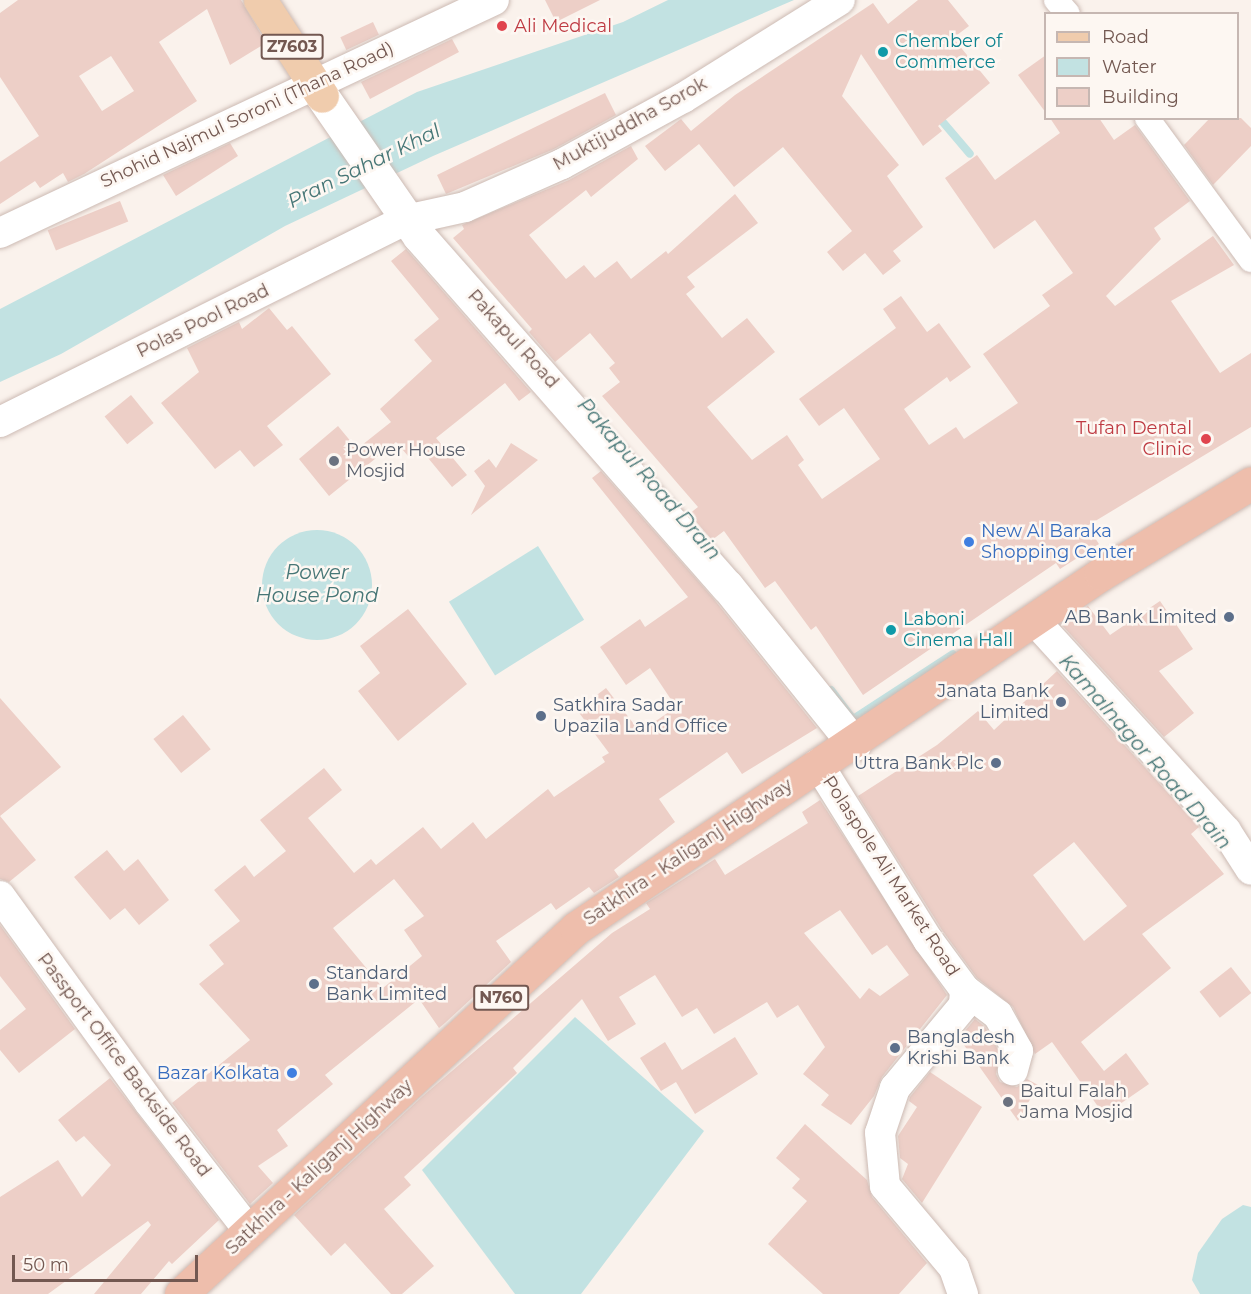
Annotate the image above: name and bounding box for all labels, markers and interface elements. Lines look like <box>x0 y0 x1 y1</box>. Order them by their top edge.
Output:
legend <box>1044 12 1239 120</box>
place label: Ali Medical <box>514 15 612 37</box>
marker: Ali Medical <box>495 19 509 33</box>
text: Road <box>1102 26 1149 48</box>
place label: Chember of Commerce <box>895 31 1002 74</box>
road number: Z7603 <box>260 34 324 60</box>
street label: Shohid Najmul Soroni (Thana Road) <box>97 37 397 193</box>
marker: Chember of Commerce <box>876 45 890 59</box>
text: Water <box>1102 56 1157 78</box>
street label: Muktijuddha Sorok <box>549 73 711 175</box>
text: Building <box>1102 86 1179 108</box>
water label: Pran Sahar Khal <box>284 119 444 213</box>
street label: Polas Pool Road <box>133 280 273 362</box>
street label: Pakapul Road <box>463 285 563 393</box>
water label: Pakapul Road Drain <box>572 393 726 565</box>
place label: Tufan Dental Clinic <box>1076 418 1192 460</box>
marker: Tufan Dental Clinic <box>1197 430 1215 448</box>
place label: Power House Mosjid <box>346 440 466 482</box>
marker: Power House Mosjid <box>327 454 341 468</box>
place label: New Al Baraka Shopping Center <box>981 521 1134 564</box>
marker: New Al Baraka Shopping Center <box>962 535 976 549</box>
water label: Power House Pond <box>255 561 379 608</box>
place label: AB Bank Limited <box>1065 606 1217 628</box>
place label: Laboni Cinema Hall <box>903 609 1013 652</box>
marker: AB Bank Limited <box>1222 610 1236 624</box>
marker: Laboni Cinema Hall <box>884 623 898 637</box>
water label: Kamalnagor Road Drain <box>1054 650 1236 854</box>
place label: Janata Bank Limited <box>937 681 1049 724</box>
place label: Satkhira Sadar Upazila Land Office <box>553 695 728 738</box>
marker: Janata Bank Limited <box>1054 695 1068 709</box>
marker: Satkhira Sadar Upazila Land Office <box>534 709 548 723</box>
place label: Uttra Bank Plc <box>854 752 984 774</box>
marker: Uttra Bank Plc <box>989 756 1003 770</box>
street label: Polaspole Ali Market Road <box>818 772 964 980</box>
street label: Satkhira - Kaliganj Highway <box>580 774 796 930</box>
street label: Passport Office Backside Road <box>33 949 215 1181</box>
place label: Standard Bank Limited <box>326 963 447 1006</box>
marker: Standard Bank Limited <box>307 977 321 991</box>
road number: N760 <box>472 985 530 1011</box>
place label: Bangladesh Krishi Bank <box>907 1027 1015 1070</box>
marker: Bangladesh Krishi Bank <box>888 1041 902 1055</box>
place label: Bazar Kolkata <box>157 1062 280 1084</box>
marker: Bazar Kolkata <box>285 1066 299 1080</box>
street label: Satkhira - Kaliganj Highway <box>221 1075 417 1259</box>
place label: Baitul Falah Jama Mosjid <box>1020 1081 1133 1124</box>
marker: Baitul Falah Jama Mosjid <box>1001 1095 1015 1109</box>
scale bar <box>15 1243 201 1281</box>
text: 50 m <box>23 1254 69 1276</box>

